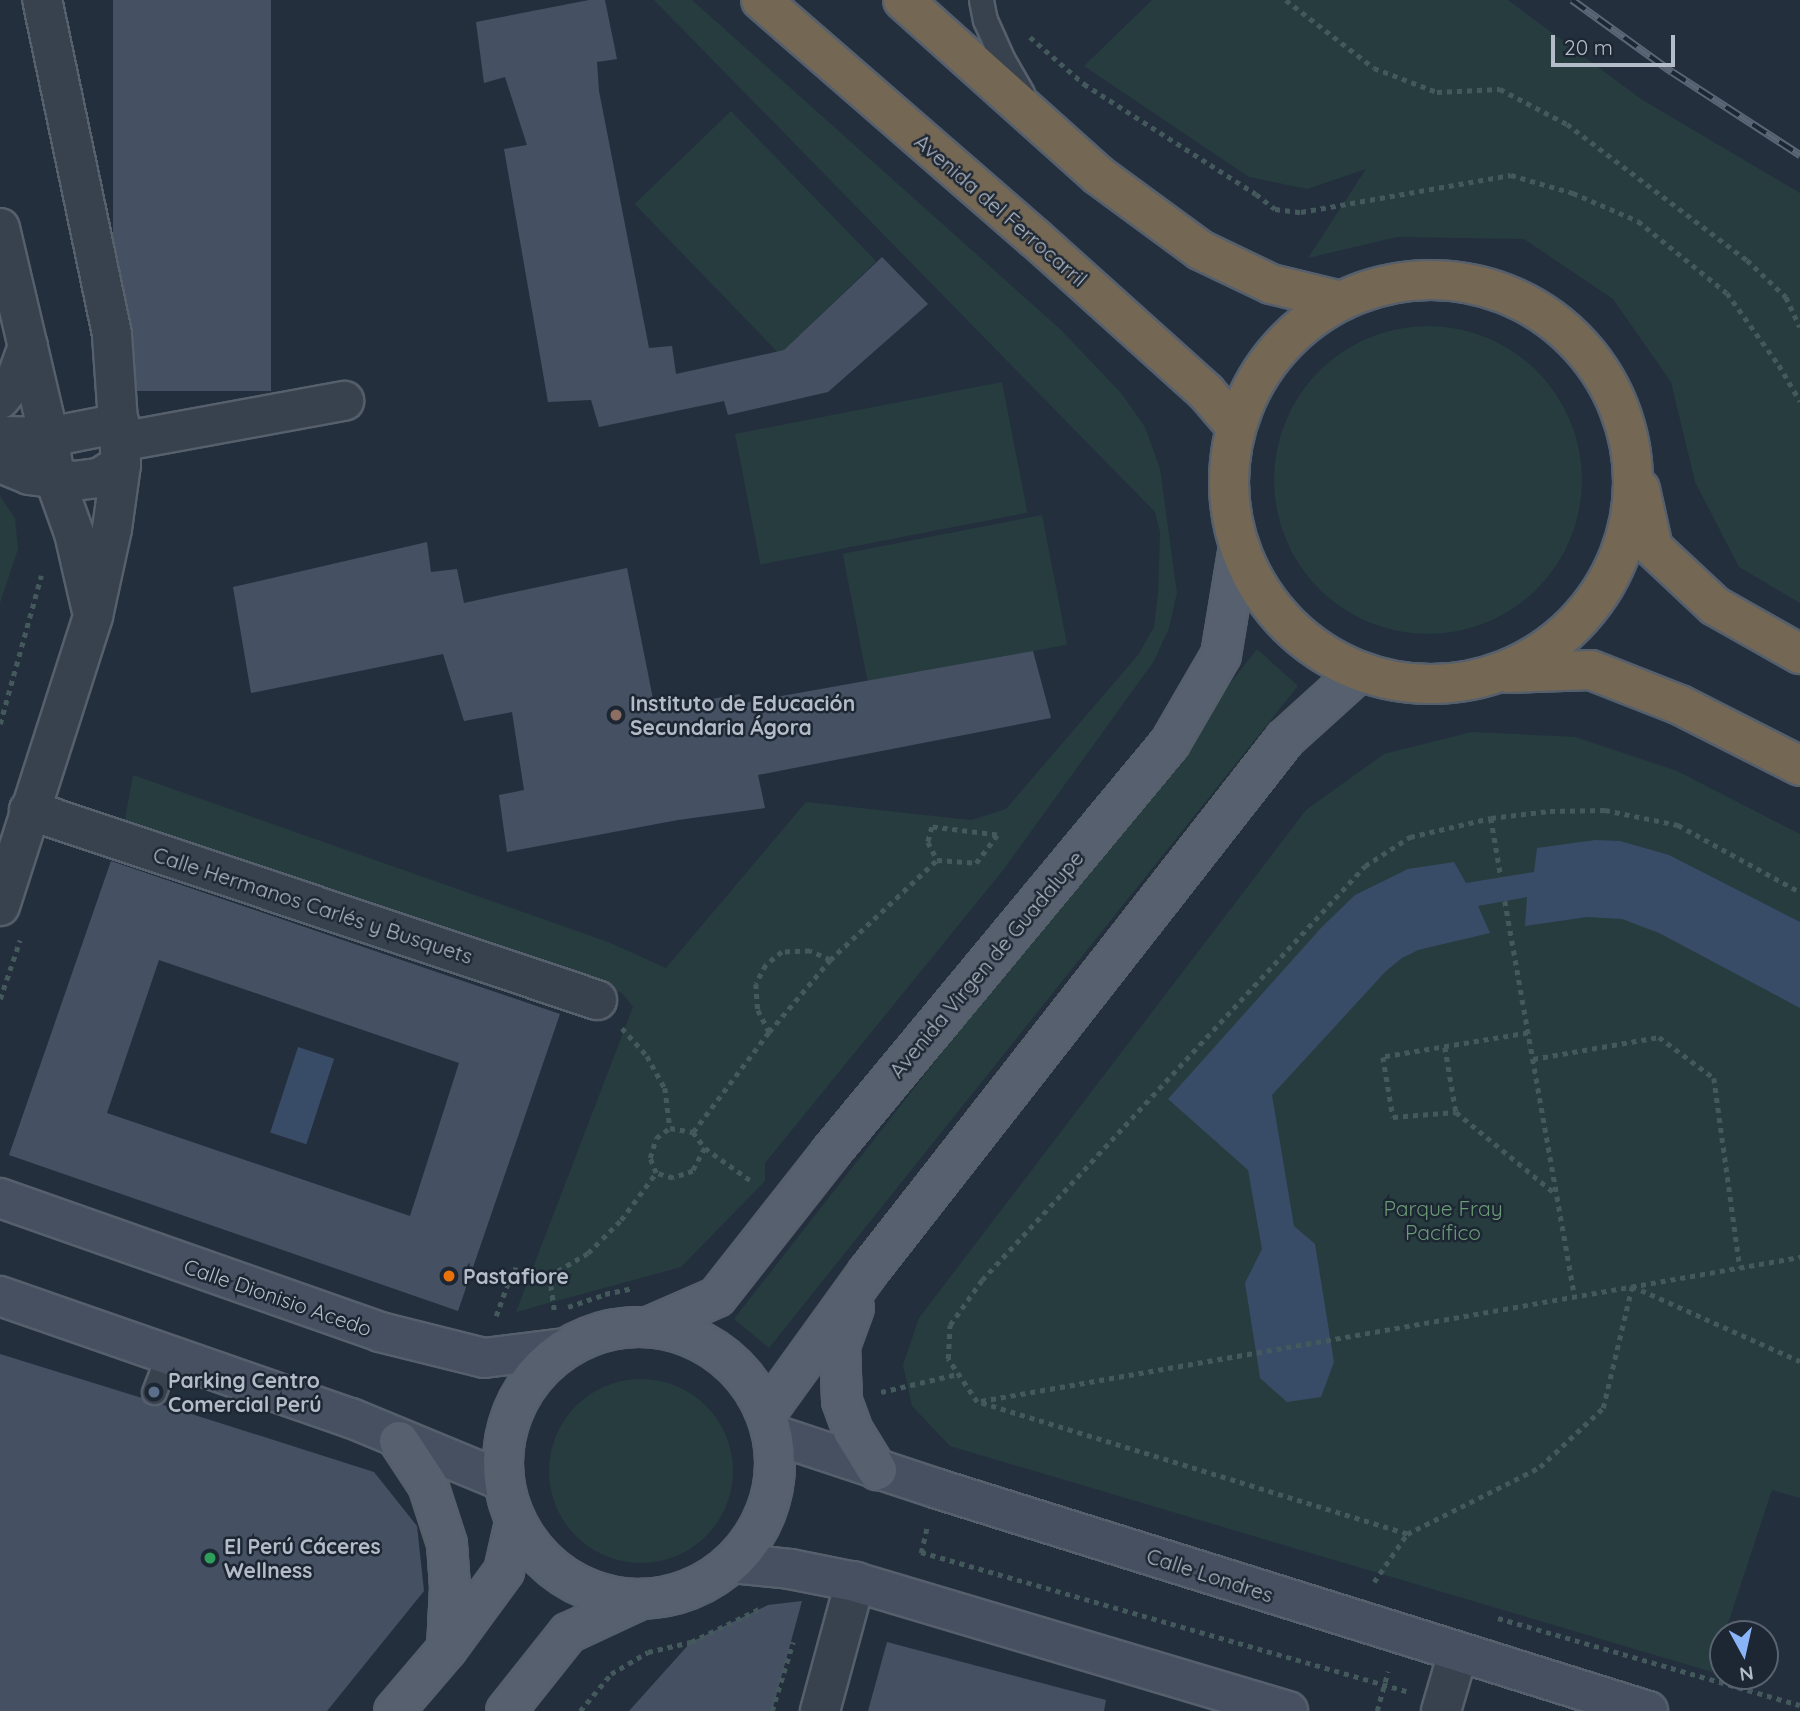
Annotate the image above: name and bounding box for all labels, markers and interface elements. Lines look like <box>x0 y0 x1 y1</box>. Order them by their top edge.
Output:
scale bar <box>1555 21 1679 65</box>
text: 20 m <box>1564 34 1613 60</box>
street label: Avenida del Ferrocarril <box>910 128 1092 292</box>
place label: Instituto de Educación Secundaria Ágora <box>630 690 855 740</box>
marker: Instituto de Educación Secundaria Ágora <box>608 707 624 723</box>
street label: Calle Hermanos Carlés y Busquets <box>150 841 476 969</box>
street label: Avenida Virgen de Guadalupe <box>884 845 1088 1083</box>
park label: Parque Fray Pacífico <box>1383 1195 1503 1245</box>
street label: Calle Dionisio Acedo <box>181 1253 375 1341</box>
place label: Pastafiore <box>463 1263 569 1289</box>
marker: Pastafiore <box>441 1268 457 1284</box>
place label: Parking Centro Comercial Perú <box>168 1367 322 1417</box>
marker: Parking Centro Comercial Perú <box>146 1384 162 1400</box>
place label: El Perú Cáceres Wellness <box>224 1533 381 1583</box>
street label: Calle Londres <box>1144 1543 1276 1607</box>
marker: El Perú Cáceres Wellness <box>202 1550 218 1566</box>
north arrow <box>1709 1620 1779 1690</box>
text: N <box>1738 1661 1755 1687</box>

